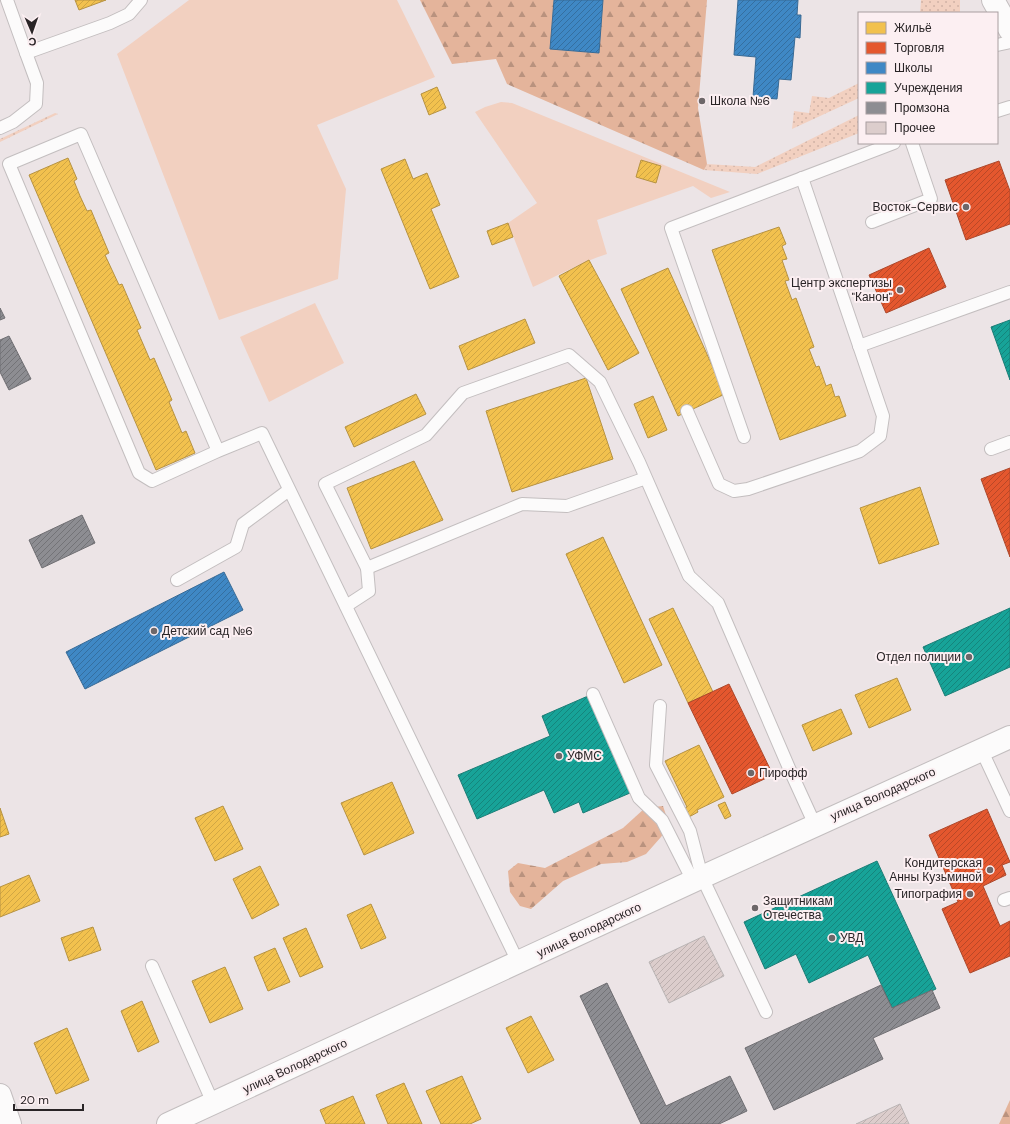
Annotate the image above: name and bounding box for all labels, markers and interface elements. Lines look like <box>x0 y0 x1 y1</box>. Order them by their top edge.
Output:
north arrow <box>12 12 52 52</box>
legend <box>858 12 998 144</box>
text: Жильё <box>894 20 932 36</box>
text: С <box>28 35 37 49</box>
text: Торговля <box>894 40 944 56</box>
text: Школы <box>894 60 932 76</box>
text: Учреждения <box>894 80 963 96</box>
place label: Школа №6 <box>710 93 770 109</box>
marker: Школа №6 <box>697 96 707 106</box>
text: Промзона <box>894 100 950 116</box>
text: Прочее <box>894 120 936 136</box>
place label: Восток-Сервис <box>872 199 958 215</box>
marker: Восток-Сервис <box>961 202 971 212</box>
place label: Центр экспертизы "Канон" <box>791 275 893 305</box>
marker: Центр экспертизы "Канон" <box>895 285 905 295</box>
place label: Детский сад №6 <box>162 623 253 639</box>
marker: Детский сад №6 <box>149 626 159 636</box>
place label: Отдел полиции <box>876 649 961 665</box>
marker: Отдел полиции <box>964 652 974 662</box>
place label: УФМС <box>567 748 602 764</box>
marker: УФМС <box>554 751 564 761</box>
street label: улица Володарского <box>828 764 938 824</box>
place label: Пирофф <box>759 765 808 781</box>
marker: Пирофф <box>746 768 756 778</box>
place label: Кондитерская Анны Кузьминой <box>889 855 982 885</box>
marker: Кондитерская Анны Кузьминой <box>985 865 995 875</box>
place label: Типография <box>895 886 962 902</box>
marker: Типография <box>965 889 975 899</box>
place label: Защитникам Отечества <box>763 893 833 923</box>
street label: улица Володарского <box>534 899 644 961</box>
marker: Защитникам Отечества <box>750 903 760 913</box>
place label: УВД <box>840 930 864 946</box>
marker: УВД <box>827 933 837 943</box>
street label: улица Володарского <box>240 1035 350 1097</box>
scale bar <box>14 1086 83 1112</box>
text: 20 m <box>20 1092 49 1108</box>

